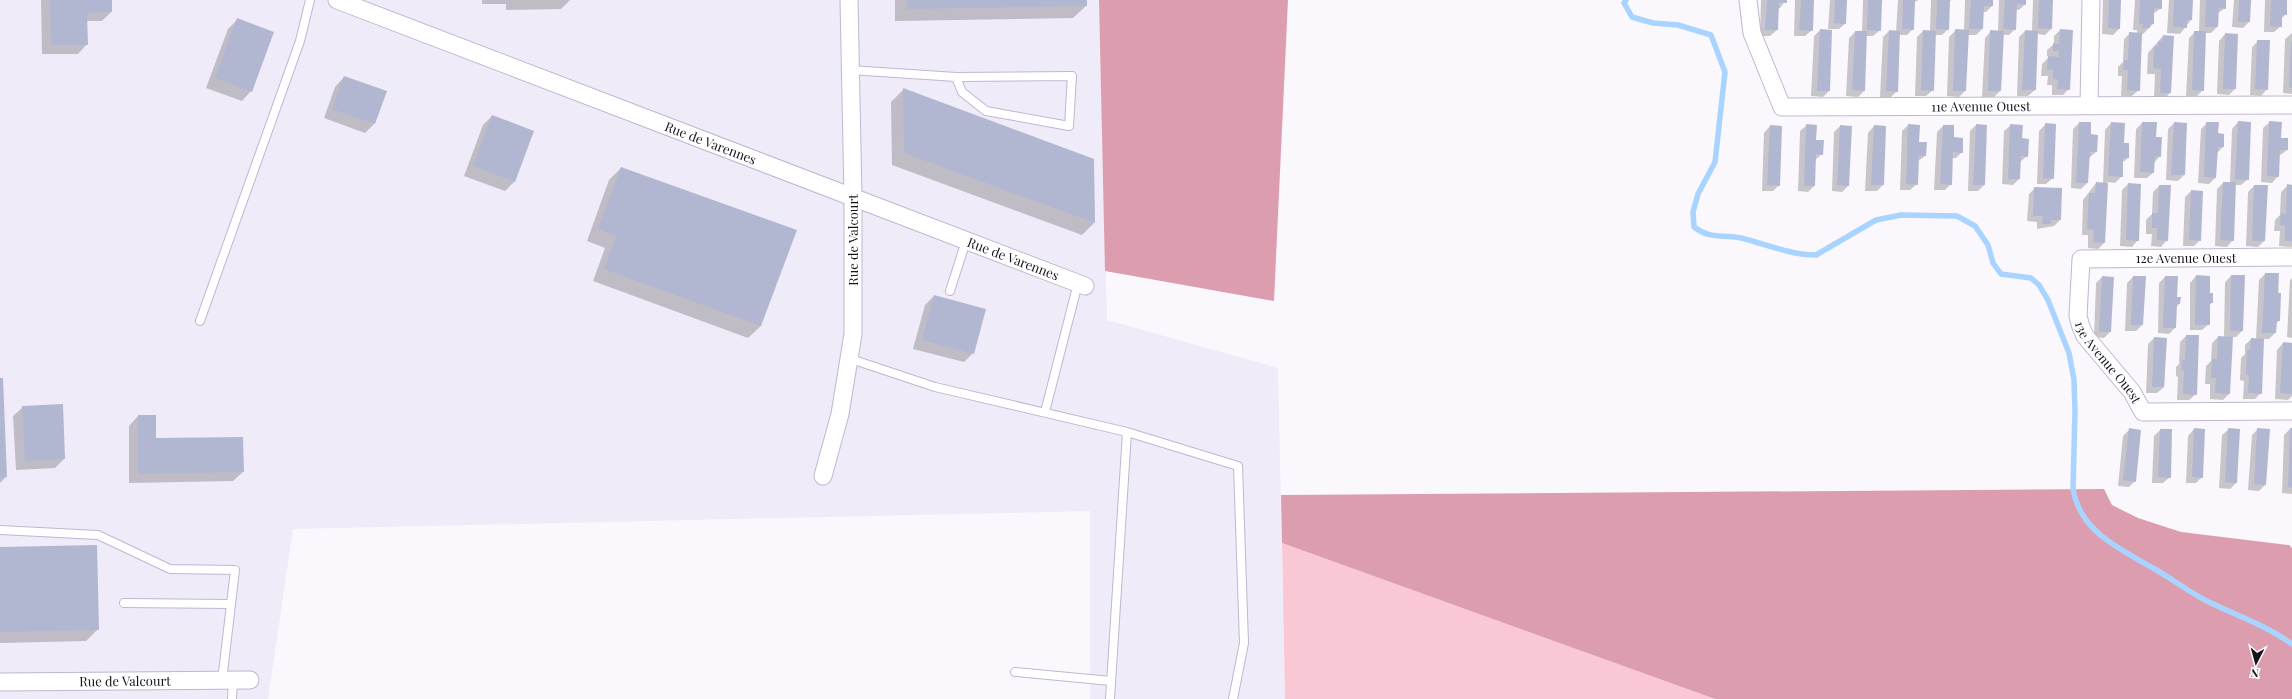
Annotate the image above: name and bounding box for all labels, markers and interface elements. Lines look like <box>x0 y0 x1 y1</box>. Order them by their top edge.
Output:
street label: 11e Avenue Ouest <box>1931 97 2031 114</box>
street label: Rue de Varennes <box>663 117 759 168</box>
street label: Rue de Valcourt <box>844 194 861 286</box>
street label: Rue de Varennes <box>965 233 1062 283</box>
street label: 12e Avenue Ouest <box>2136 249 2237 266</box>
street label: 13e Avenue Ouest <box>2072 319 2146 406</box>
north arrow <box>2236 643 2276 683</box>
text: N <box>2250 666 2260 681</box>
street label: Rue de Valcourt <box>79 672 171 689</box>

